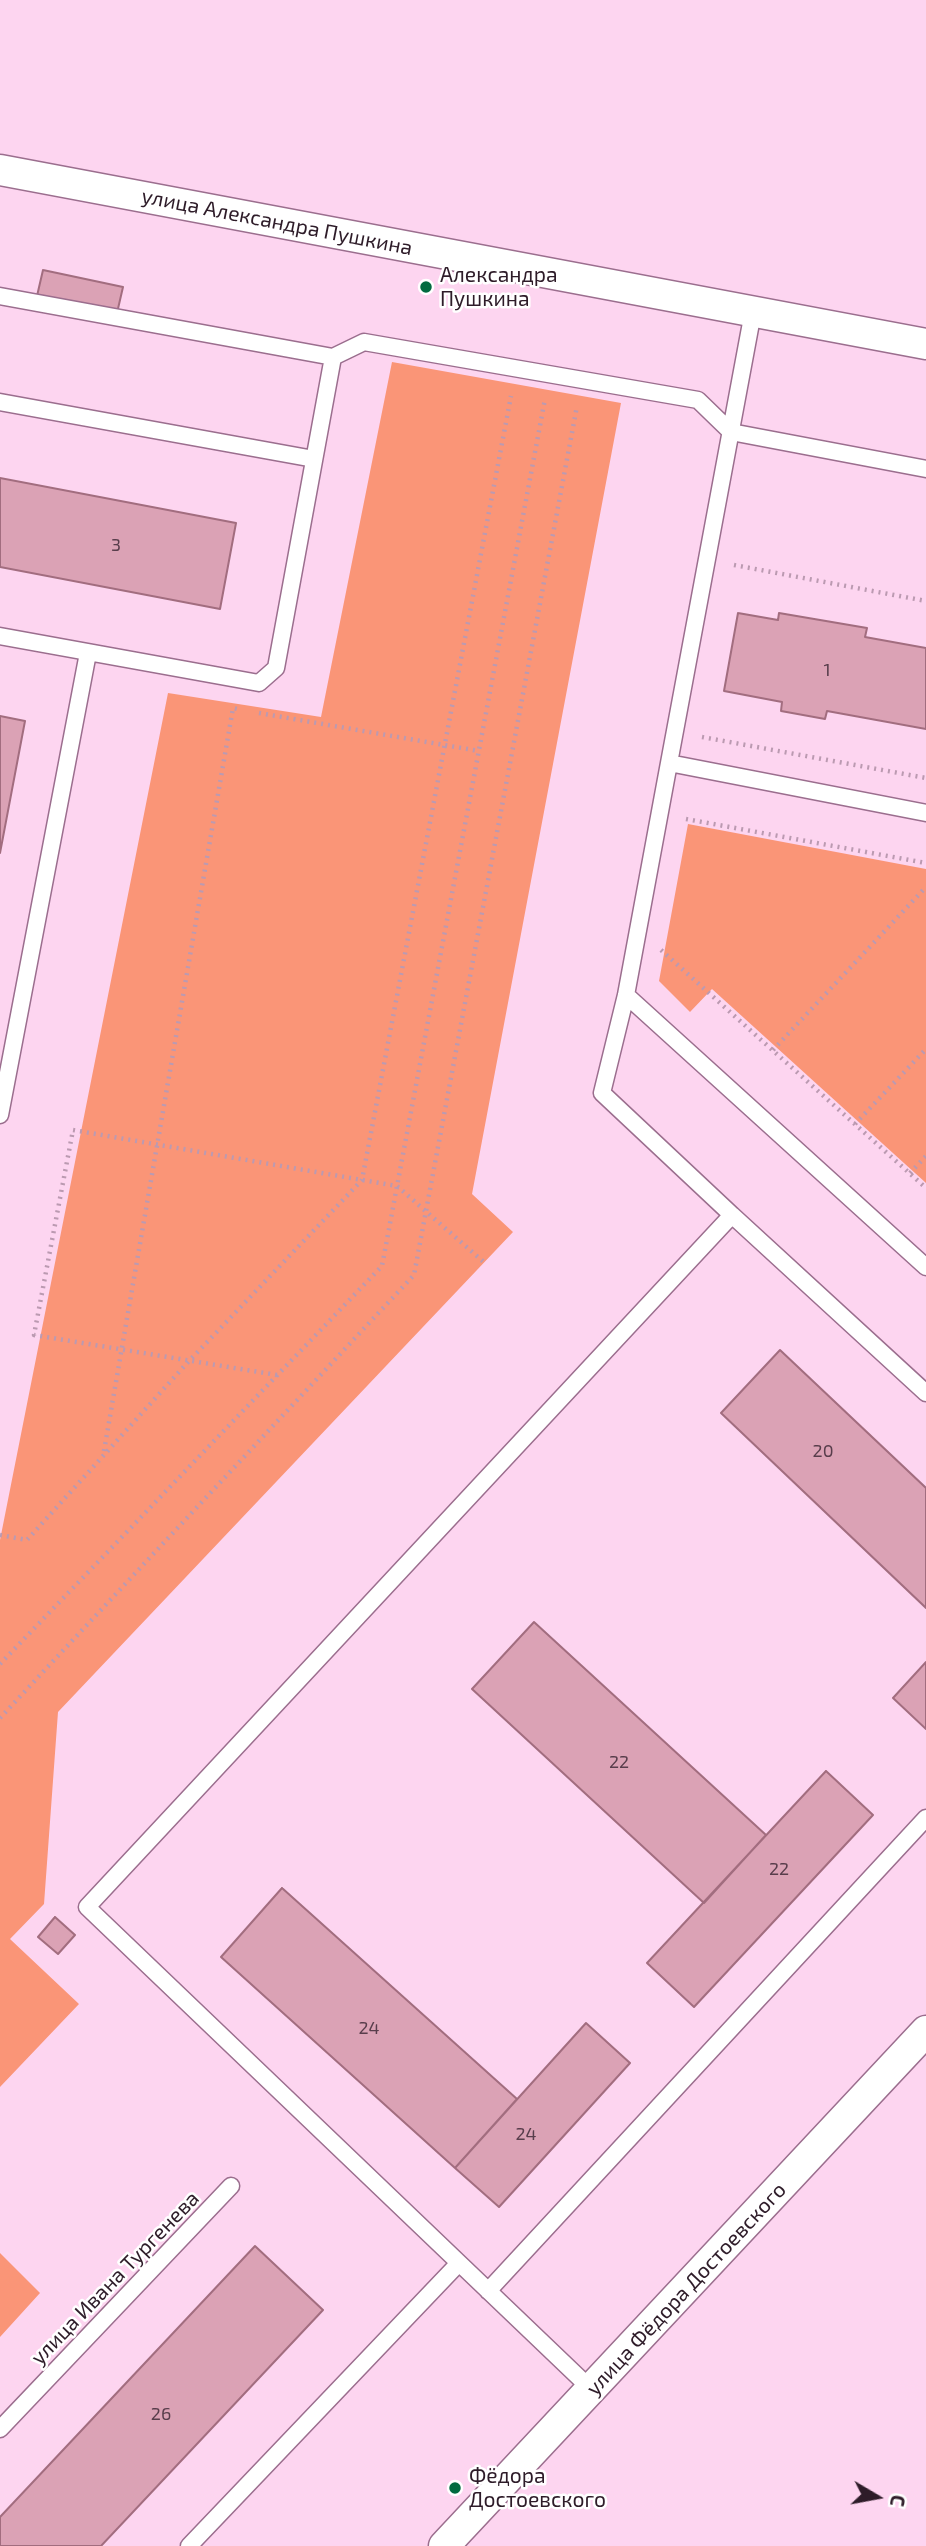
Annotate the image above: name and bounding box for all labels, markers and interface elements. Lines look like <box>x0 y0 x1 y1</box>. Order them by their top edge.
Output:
street label: улица Александра Пушкина <box>140 183 414 261</box>
place label: Александра Пушкина <box>440 262 558 312</box>
marker: Александра Пушкина <box>418 279 434 295</box>
house number: 3 <box>111 534 121 556</box>
house number: 1 <box>823 659 831 681</box>
house number: 20 <box>813 1440 833 1462</box>
house number: 22 <box>609 1751 629 1773</box>
house number: 22 <box>769 1858 789 1880</box>
house number: 24 <box>358 2017 380 2039</box>
house number: 24 <box>515 2123 537 2145</box>
street label: улица Фёдора Достоевского <box>581 2177 791 2401</box>
street label: улица Ивана Тургенева <box>26 2186 204 2370</box>
house number: 26 <box>151 2403 171 2425</box>
north arrow <box>842 2462 912 2532</box>
place label: Фёдора Достоевского <box>469 2463 606 2513</box>
marker: Фёдора Достоевского <box>447 2480 463 2496</box>
text: С <box>886 2493 910 2508</box>

